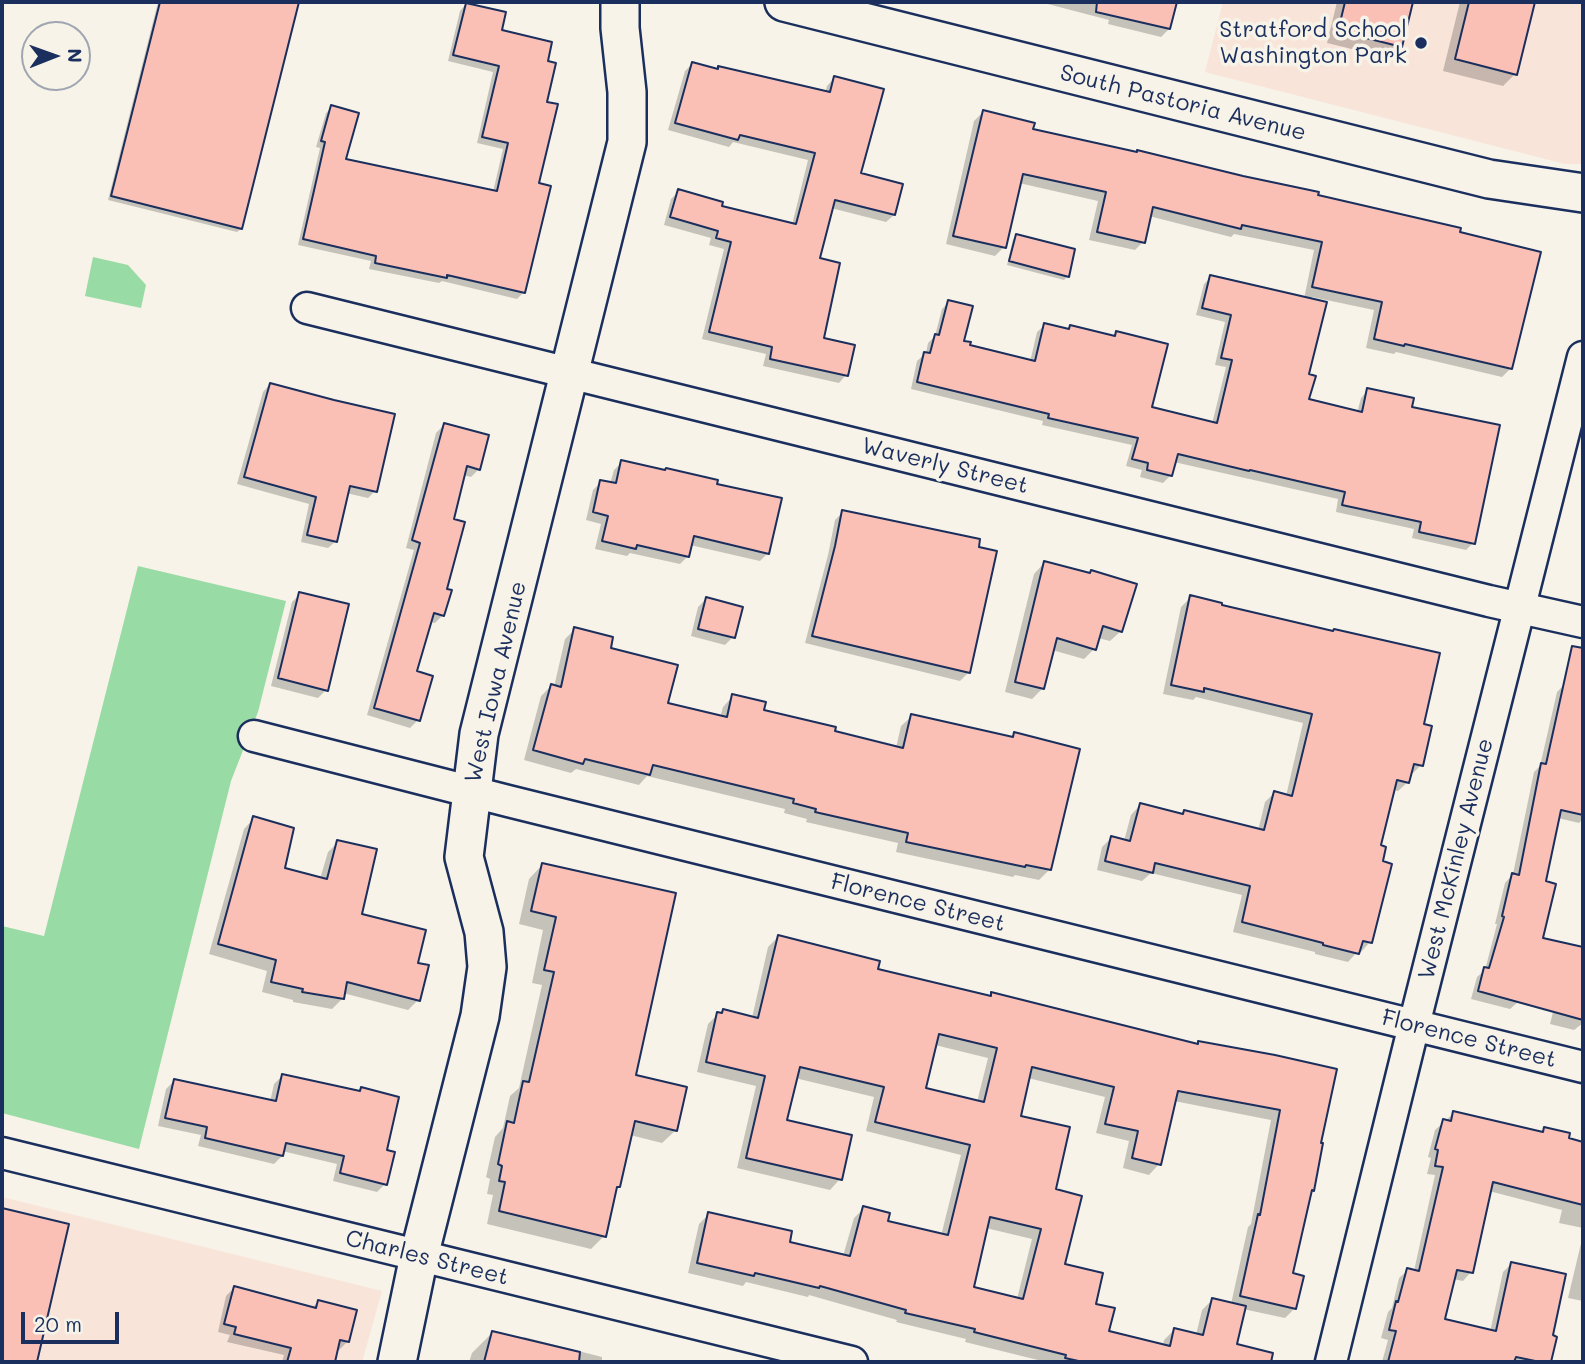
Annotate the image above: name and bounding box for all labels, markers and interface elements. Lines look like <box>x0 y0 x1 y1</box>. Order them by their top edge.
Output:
place label: Stratford School Washington Park <box>1219 16 1407 70</box>
north arrow <box>21 21 91 91</box>
marker: Stratford School Washington Park <box>1413 35 1429 51</box>
text: N <box>63 48 88 63</box>
street label: South Pastoria Avenue <box>1057 59 1309 147</box>
street label: Waverly Street <box>859 432 1031 500</box>
street label: West Iowa Avenue <box>459 579 533 785</box>
street label: West McKinley Avenue <box>1413 736 1499 982</box>
street label: Florence Street <box>828 868 1008 938</box>
street label: Florence Street <box>1379 1004 1559 1074</box>
street label: Charles Street <box>343 1224 511 1292</box>
scale bar <box>24 1298 122 1342</box>
text: 20 m <box>34 1310 82 1337</box>

